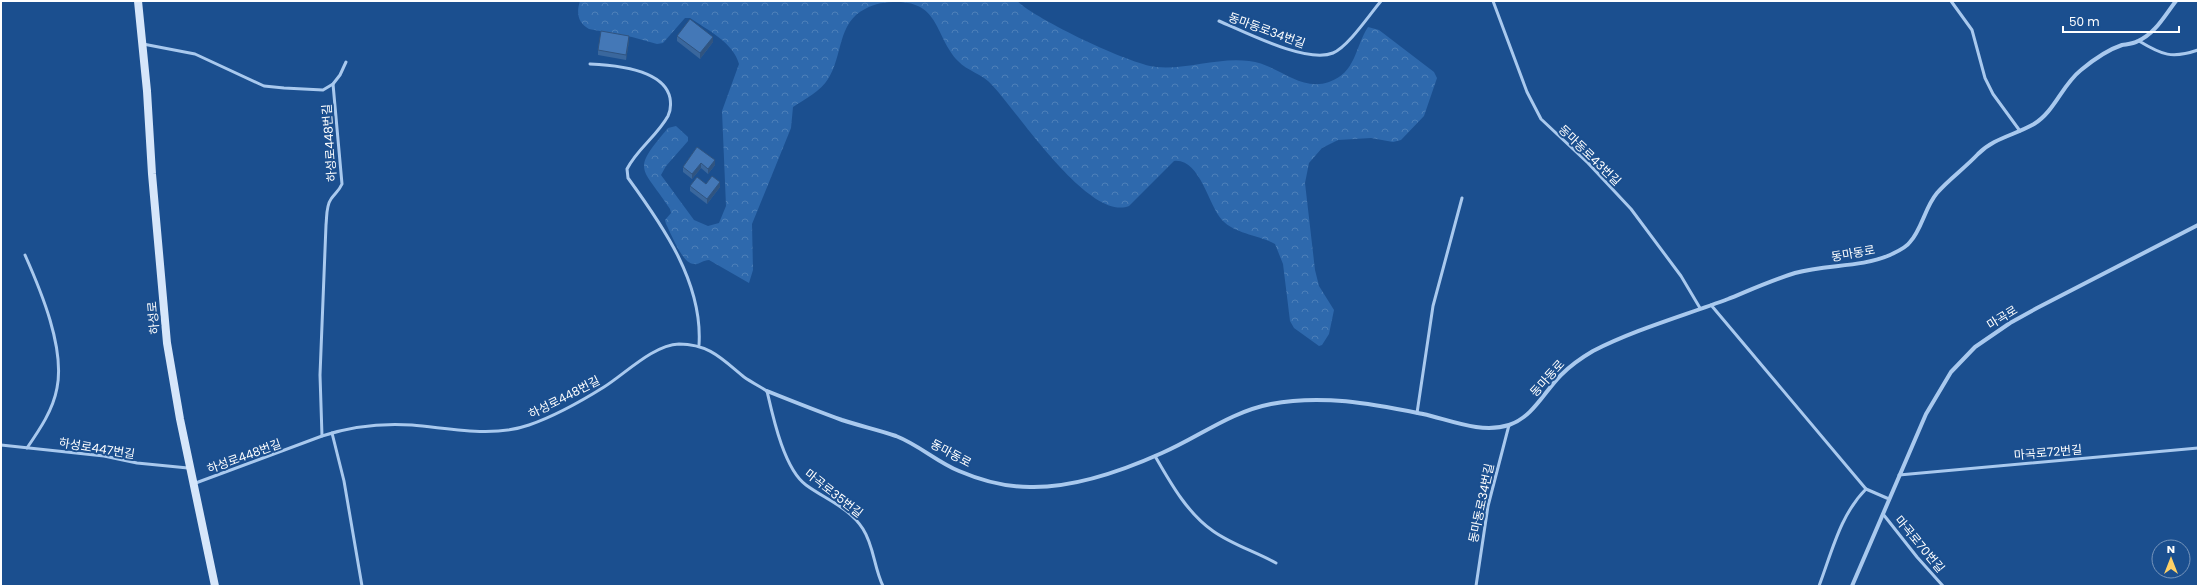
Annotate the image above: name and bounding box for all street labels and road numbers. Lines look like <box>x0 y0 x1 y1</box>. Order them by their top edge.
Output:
street label: 동마동로34번길 <box>1226 8 1308 52</box>
street label: 하성로448번길 <box>318 104 340 182</box>
street label: 동마동로43번길 <box>1555 121 1625 189</box>
street label: 동마동로 <box>1830 241 1876 265</box>
street label: 하성로 <box>143 301 163 335</box>
street label: 마곡로 <box>1983 301 2021 333</box>
street label: 동마동로 <box>1526 356 1568 400</box>
street label: 하성로448번길 <box>525 372 603 422</box>
street label: 하성로447번길 <box>58 434 136 462</box>
street label: 하성로448번길 <box>205 435 283 477</box>
street label: 동마동로 <box>928 435 974 471</box>
street label: 마곡로72번길 <box>2013 441 2083 463</box>
street label: 동마동로34번길 <box>1464 462 1498 544</box>
street label: 마곡로35번길 <box>801 465 867 521</box>
street label: 마곡로70번길 <box>1891 512 1949 576</box>

